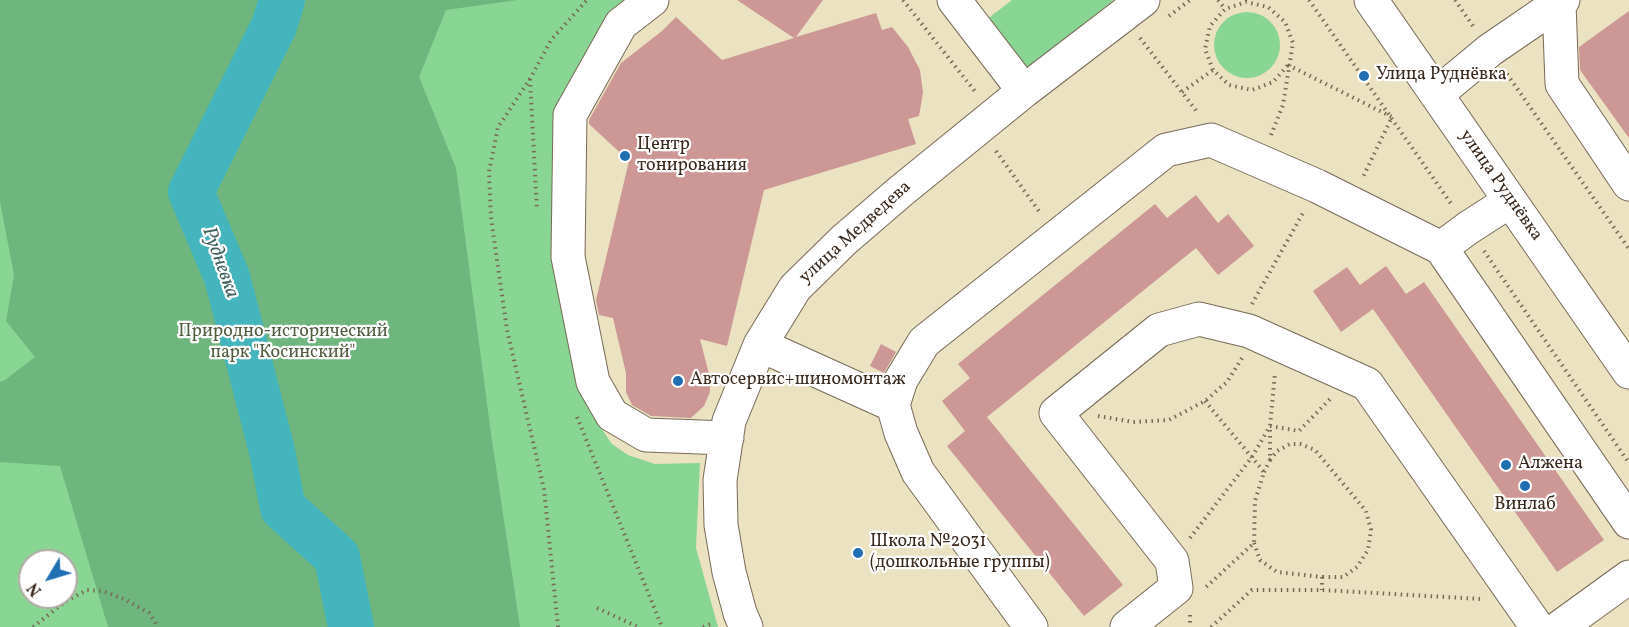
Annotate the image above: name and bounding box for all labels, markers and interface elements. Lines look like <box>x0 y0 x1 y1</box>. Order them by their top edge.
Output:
place label: Улица Руднёвка <box>1376 65 1507 87</box>
marker: Улица Руднёвка <box>1357 69 1371 83</box>
street label: улица Руднёвка <box>1454 126 1546 246</box>
place label: Центр тонирования <box>637 135 747 178</box>
marker: Центр тонирования <box>618 149 632 163</box>
street label: улица Медведева <box>796 177 916 289</box>
water label: Рудневка <box>195 224 243 302</box>
park label: Природно-исторический парк "Косинский" <box>178 322 388 364</box>
place label: Автосервис+шиномонтаж <box>690 370 906 392</box>
marker: Автосервис+шиномонтаж <box>671 374 685 388</box>
place label: Алжена <box>1518 454 1583 476</box>
marker: Алжена <box>1499 458 1513 472</box>
marker: Винлаб <box>1518 479 1532 493</box>
place label: Винлаб <box>1494 495 1556 517</box>
place label: Школа №2031 (дошкольные группы) <box>870 532 1050 574</box>
marker: Школа №2031 (дошкольные группы) <box>851 546 865 560</box>
north arrow <box>18 549 78 609</box>
text: N <box>23 577 48 600</box>

